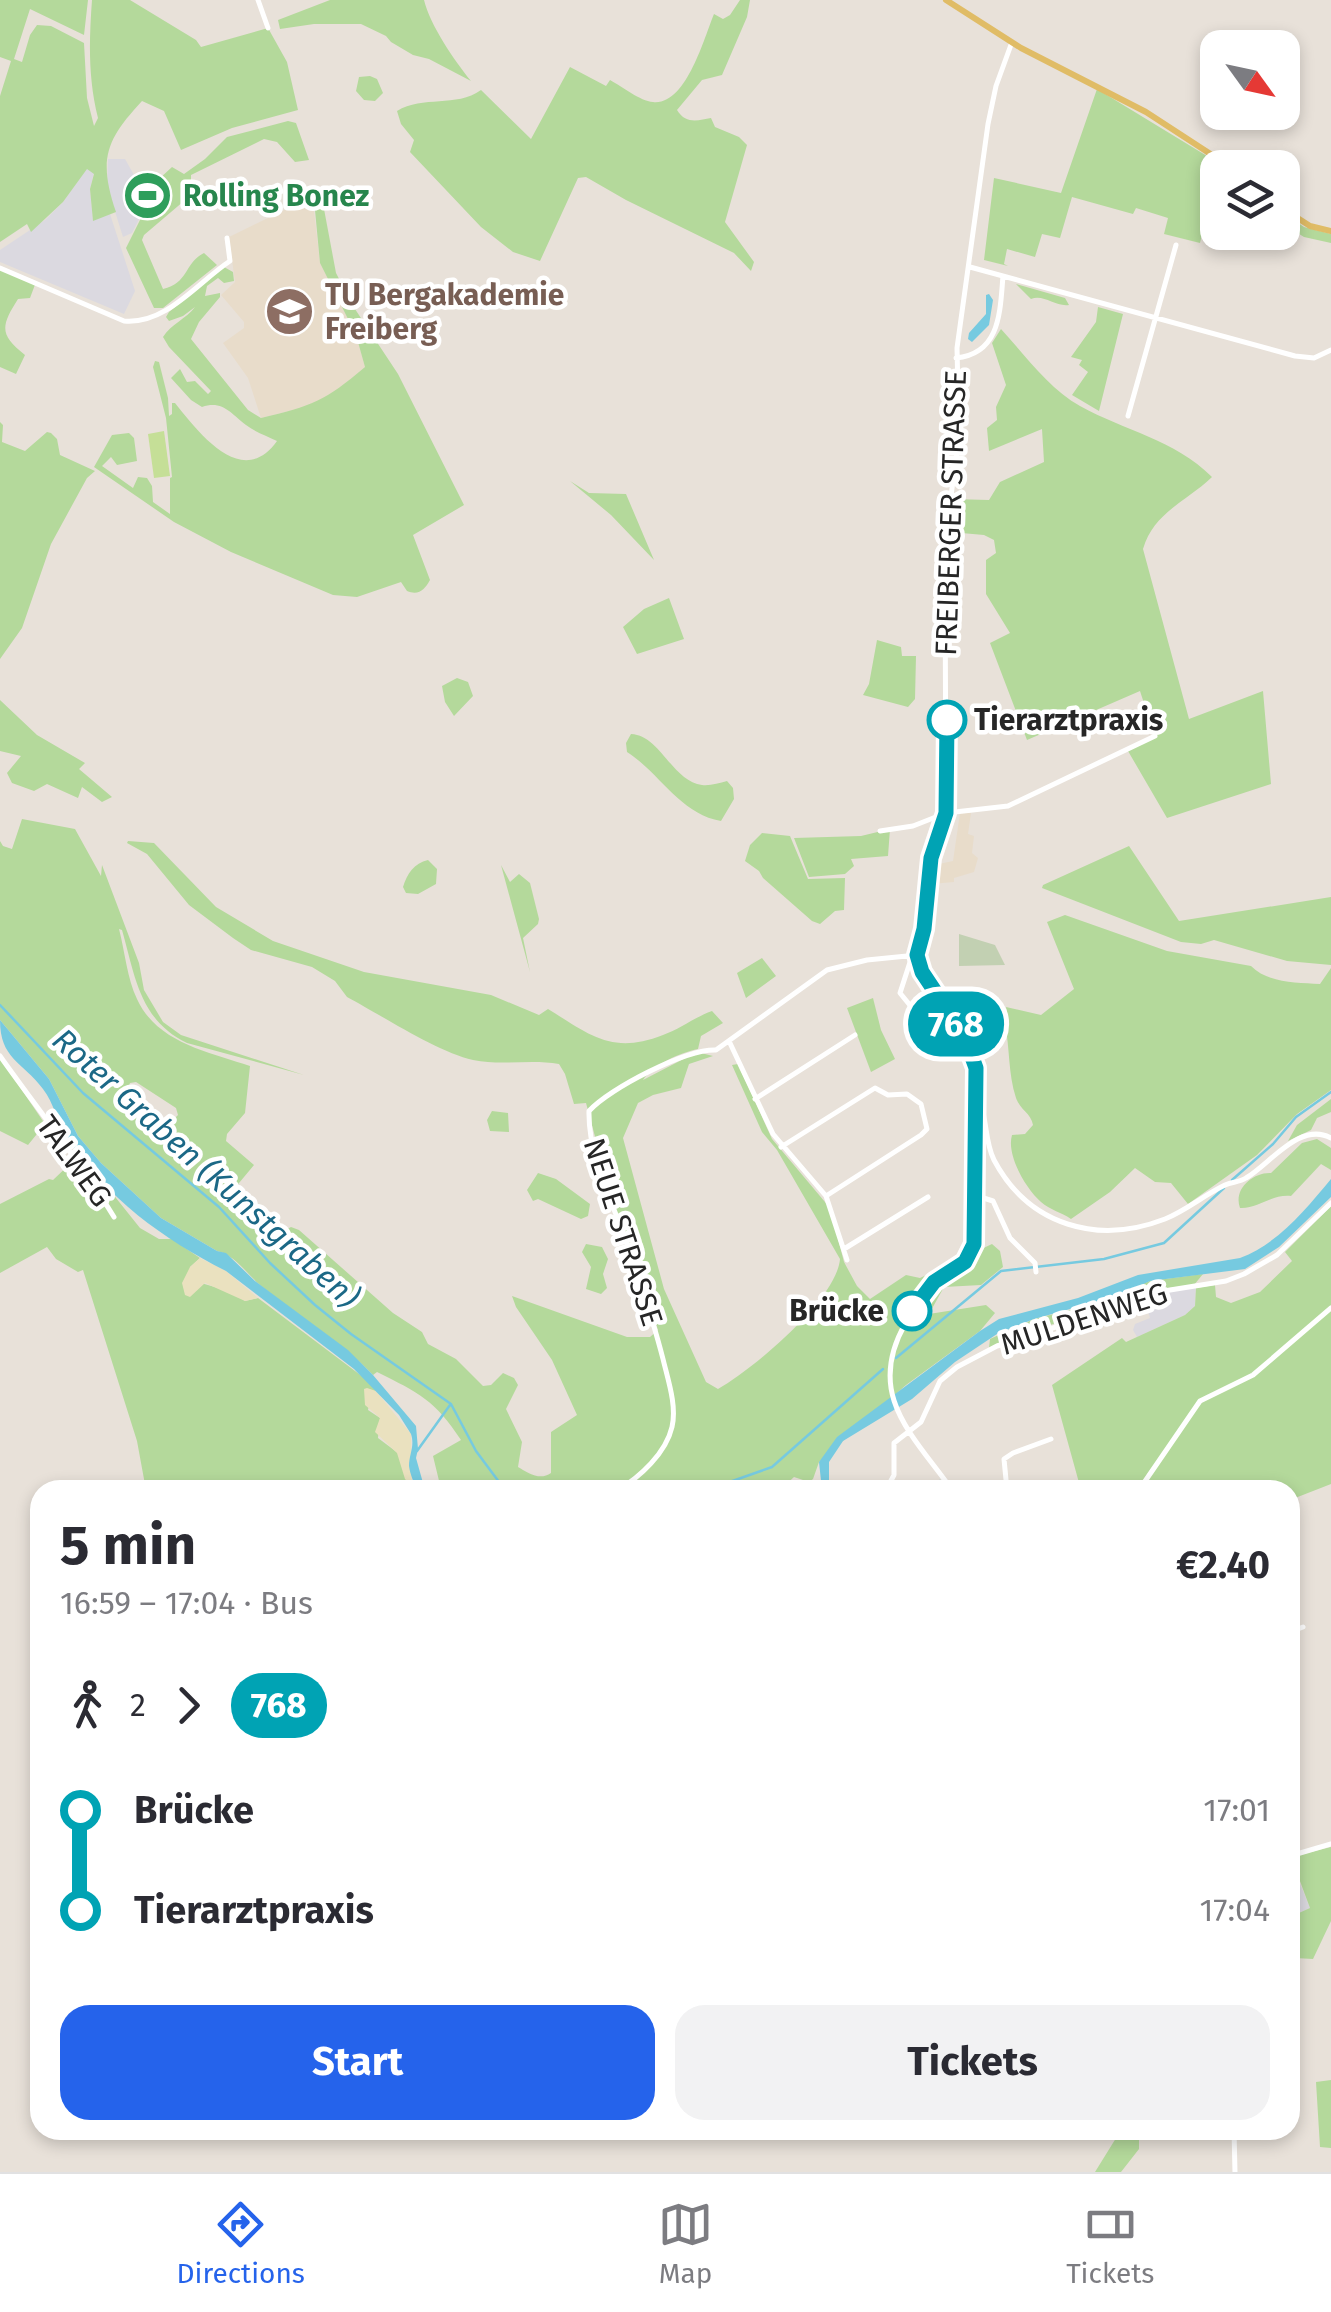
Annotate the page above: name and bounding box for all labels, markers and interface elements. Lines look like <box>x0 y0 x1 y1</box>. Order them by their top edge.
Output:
north arrow <box>1200 30 1300 130</box>
map controls <box>1200 30 1300 250</box>
button: layers <box>1200 150 1300 250</box>
sports icon: Rolling Bonez <box>122 170 174 222</box>
place label: Rolling Bonez <box>183 178 369 214</box>
place label: TU Bergakademie Freiberg <box>325 277 564 347</box>
school or university icon: TU Bergakademie Freiberg <box>264 286 316 338</box>
street label: FREIBERGER STRASSE <box>928 369 974 657</box>
marker: Tierarztpraxis <box>928 701 966 739</box>
place label: Tierarztpraxis <box>974 702 1163 738</box>
line badge: 768 <box>898 992 1014 1056</box>
text: 768 <box>928 1003 984 1045</box>
water label: Roter Graben (Kunstgraben) <box>45 1020 367 1316</box>
street label: TALWEG <box>29 1108 119 1214</box>
street label: NEUE STRASSE <box>576 1134 670 1330</box>
street label: MULDENWEG <box>996 1275 1172 1363</box>
marker: Brücke <box>893 1292 931 1330</box>
place label: Brücke <box>789 1293 884 1329</box>
text: 5 min <box>60 1513 196 1579</box>
text: €2.40 <box>1176 1542 1270 1588</box>
text: 16:59 – 17:04 · Bus <box>60 1584 313 1622</box>
icon: walk <box>60 1678 115 1733</box>
icon: forward <box>161 1678 216 1733</box>
text: 768 <box>251 1684 307 1726</box>
text: 2 <box>130 1686 146 1724</box>
text: Brücke <box>134 1787 254 1833</box>
text: 17:01 <box>1203 1791 1270 1829</box>
text: Tierarztpraxis <box>134 1887 374 1933</box>
text: 17:04 <box>1199 1891 1270 1929</box>
button: Start <box>60 2005 655 2120</box>
button: Tickets <box>675 2005 1270 2120</box>
tab: Directions <box>177 2197 305 2290</box>
tab: Map <box>658 2197 713 2290</box>
tab: Tickets <box>1066 2197 1154 2290</box>

